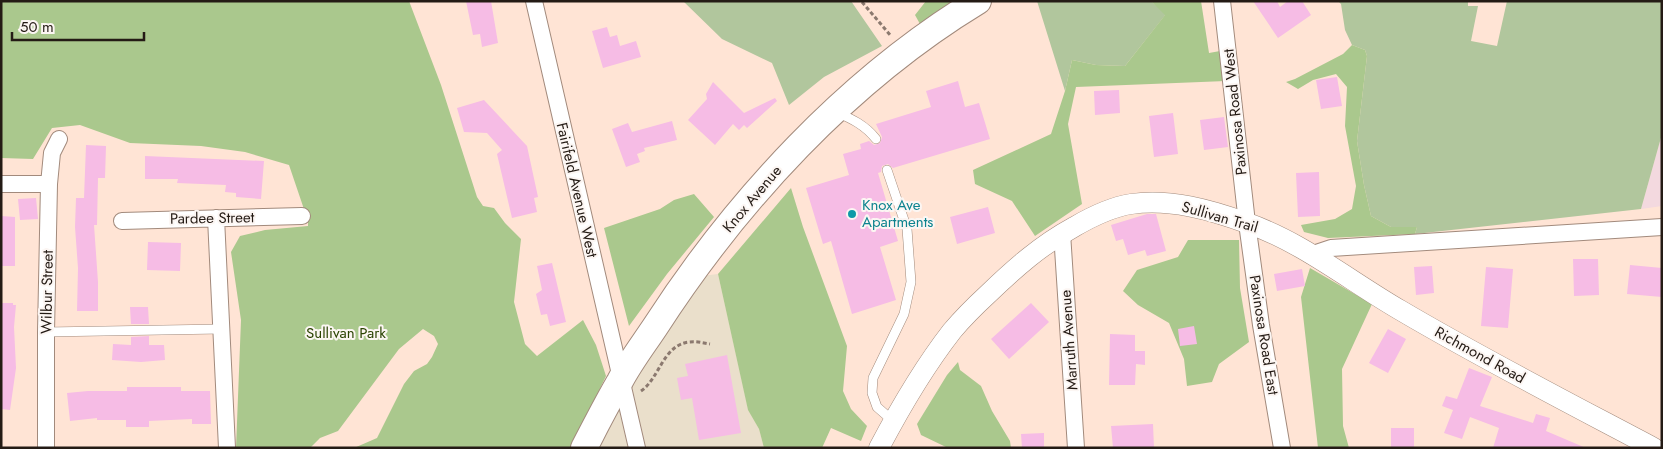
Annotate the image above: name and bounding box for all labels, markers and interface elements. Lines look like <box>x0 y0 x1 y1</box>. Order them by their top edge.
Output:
scale bar <box>12 10 145 42</box>
text: 50 m <box>20 16 54 38</box>
street label: Paxinosa Road West <box>1217 47 1253 176</box>
street label: Fairifeld Avenue West <box>551 120 603 260</box>
street label: Knox Avenue <box>717 160 787 237</box>
place label: Knox Ave Apartments <box>862 194 933 233</box>
street label: Sullivan Trail <box>1179 196 1261 238</box>
street label: Pardee Street <box>170 206 255 230</box>
marker: Knox Ave Apartments <box>846 208 858 220</box>
street label: Wilbur Street <box>35 249 59 334</box>
street label: Paxinosa Road East <box>1244 274 1284 397</box>
street label: Marruth Avenue <box>1055 289 1083 391</box>
street label: Richmond Road <box>1431 321 1529 389</box>
park label: Sullivan Park <box>306 322 386 344</box>

